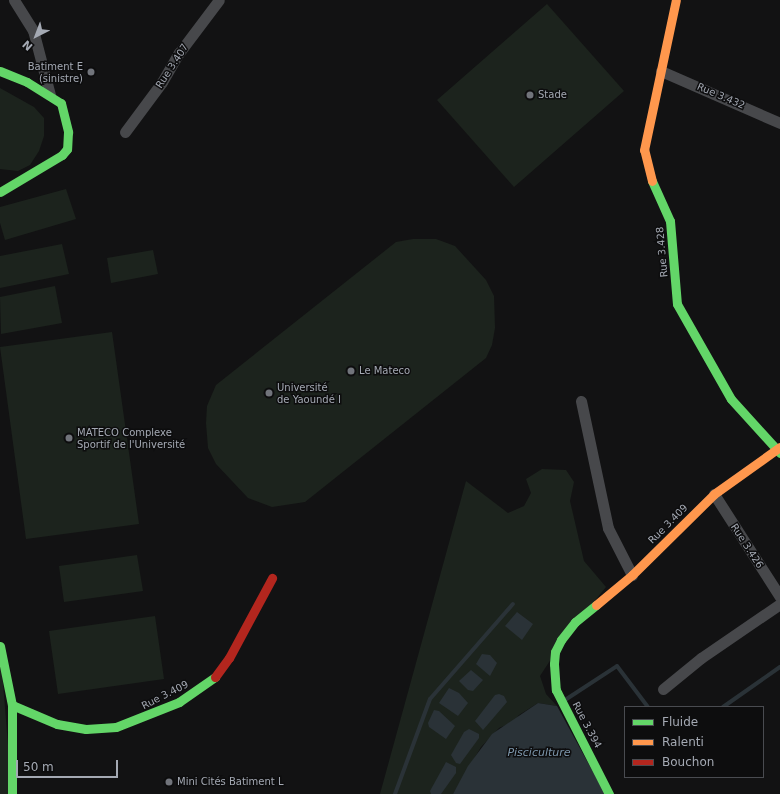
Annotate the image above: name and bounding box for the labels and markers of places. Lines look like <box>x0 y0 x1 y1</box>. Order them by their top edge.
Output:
place label: Batiment E (sinistre) <box>28 60 83 84</box>
marker: Batiment E (sinistre) <box>86 67 96 77</box>
place label: Stade <box>538 89 567 101</box>
marker: Stade <box>525 90 535 100</box>
place label: Le Mateco <box>359 365 410 377</box>
marker: Le Mateco <box>346 366 356 376</box>
place label: Université de Yaoundé I <box>277 381 341 404</box>
marker: Université de Yaoundé I <box>264 388 274 398</box>
place label: MATECO Complexe Sportif de l'Université <box>77 426 185 450</box>
marker: MATECO Complexe Sportif de l'Université <box>64 433 74 443</box>
place label: Mini Cités Batiment L <box>177 776 284 788</box>
marker: Mini Cités Batiment L <box>164 777 174 787</box>

